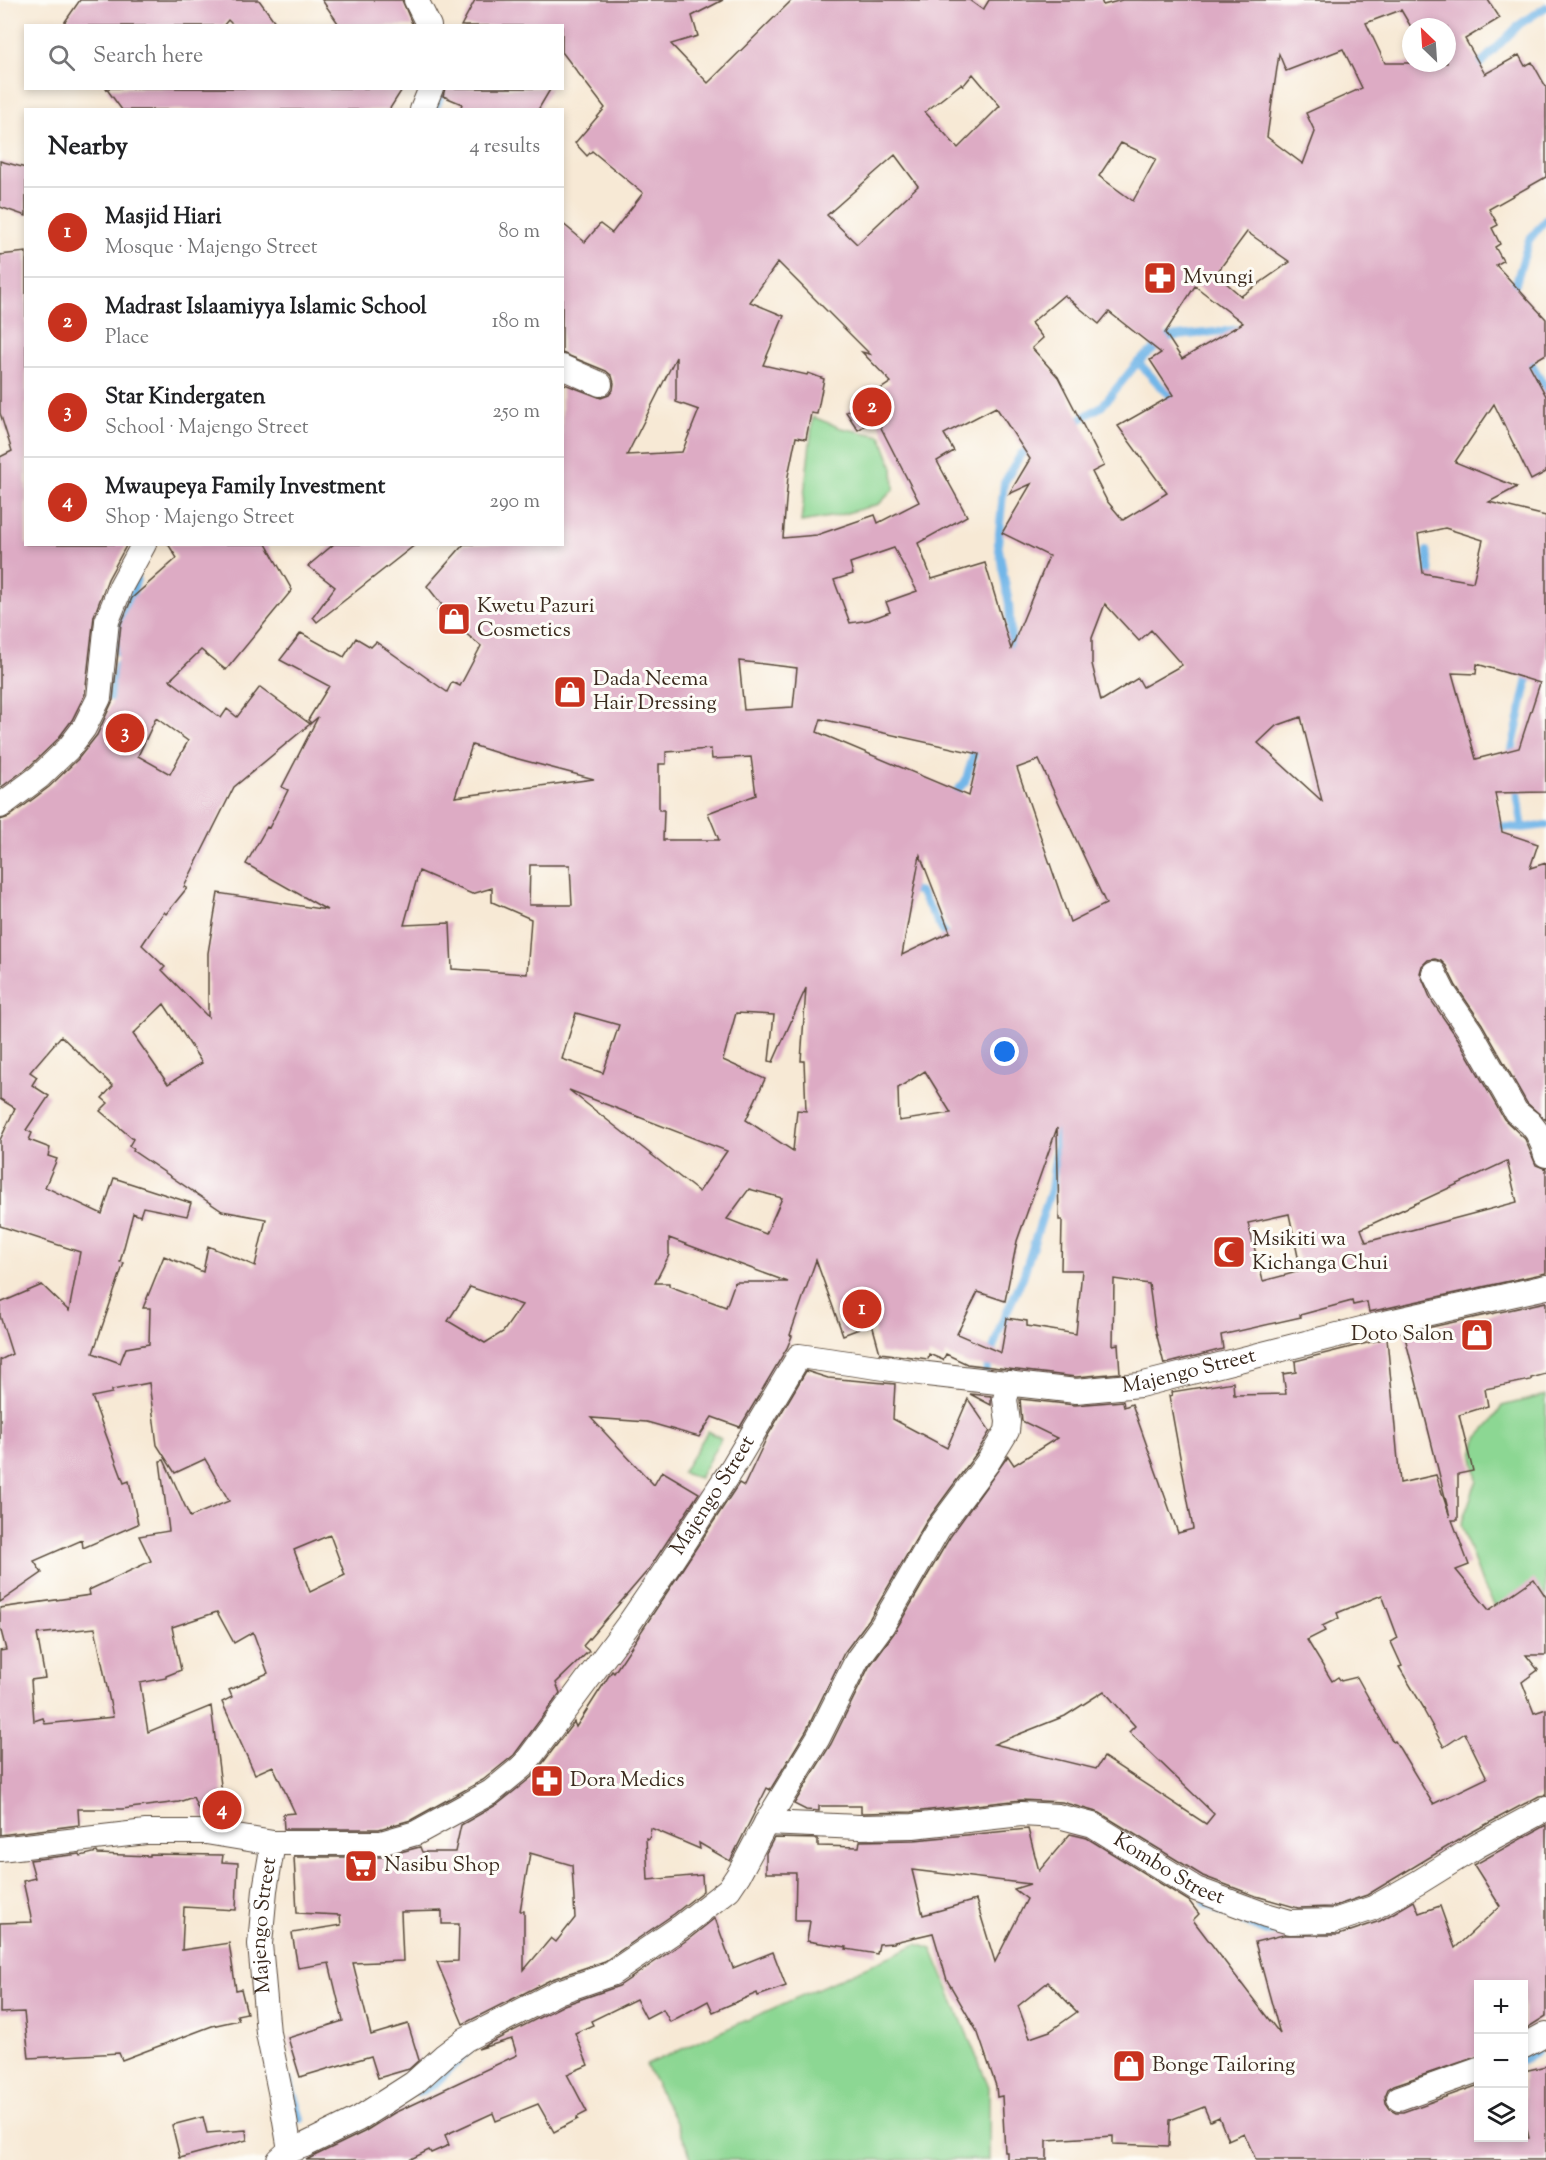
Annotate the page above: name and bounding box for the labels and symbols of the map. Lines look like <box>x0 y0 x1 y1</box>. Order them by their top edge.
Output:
north arrow <box>1402 18 1456 72</box>
pharmacy icon: Mvungi <box>1142 260 1178 296</box>
place label: Mvungi <box>1183 263 1254 293</box>
pin: 2 <box>852 384 892 430</box>
place label: Kwetu Pazuri Cosmetics <box>477 592 595 646</box>
shop icon: Kwetu Pazuri Cosmetics <box>436 601 472 637</box>
place label: Dada Neema Hair Dressing <box>593 665 717 719</box>
shop icon: Dada Neema Hair Dressing <box>552 674 588 710</box>
pin: 3 <box>106 710 144 756</box>
your location <box>990 1037 1019 1066</box>
place label: Msikiti wa Kichanga Chui <box>1252 1225 1388 1279</box>
mosque icon: Msikiti wa Kichanga Chui <box>1211 1234 1247 1270</box>
pin: 1 <box>842 1286 882 1332</box>
shop icon: Doto Salon <box>1459 1317 1495 1353</box>
place label: Doto Salon <box>1351 1320 1454 1350</box>
street label: Majengo Street <box>1121 1341 1259 1402</box>
street label: Majengo Street <box>664 1430 763 1562</box>
pharmacy icon: Dora Medics <box>529 1763 565 1799</box>
place label: Dora Medics <box>570 1766 684 1796</box>
pin: 4 <box>202 1788 242 1832</box>
street label: Kombo Street <box>1107 1826 1229 1913</box>
supermarket icon: Nasibu Shop <box>343 1848 379 1884</box>
place label: Nasibu Shop <box>384 1851 500 1881</box>
street label: Majengo Street <box>245 1855 285 1995</box>
shop icon: Bonge Tailoring <box>1111 2048 1147 2084</box>
place label: Bonge Tailoring <box>1152 2051 1295 2081</box>

